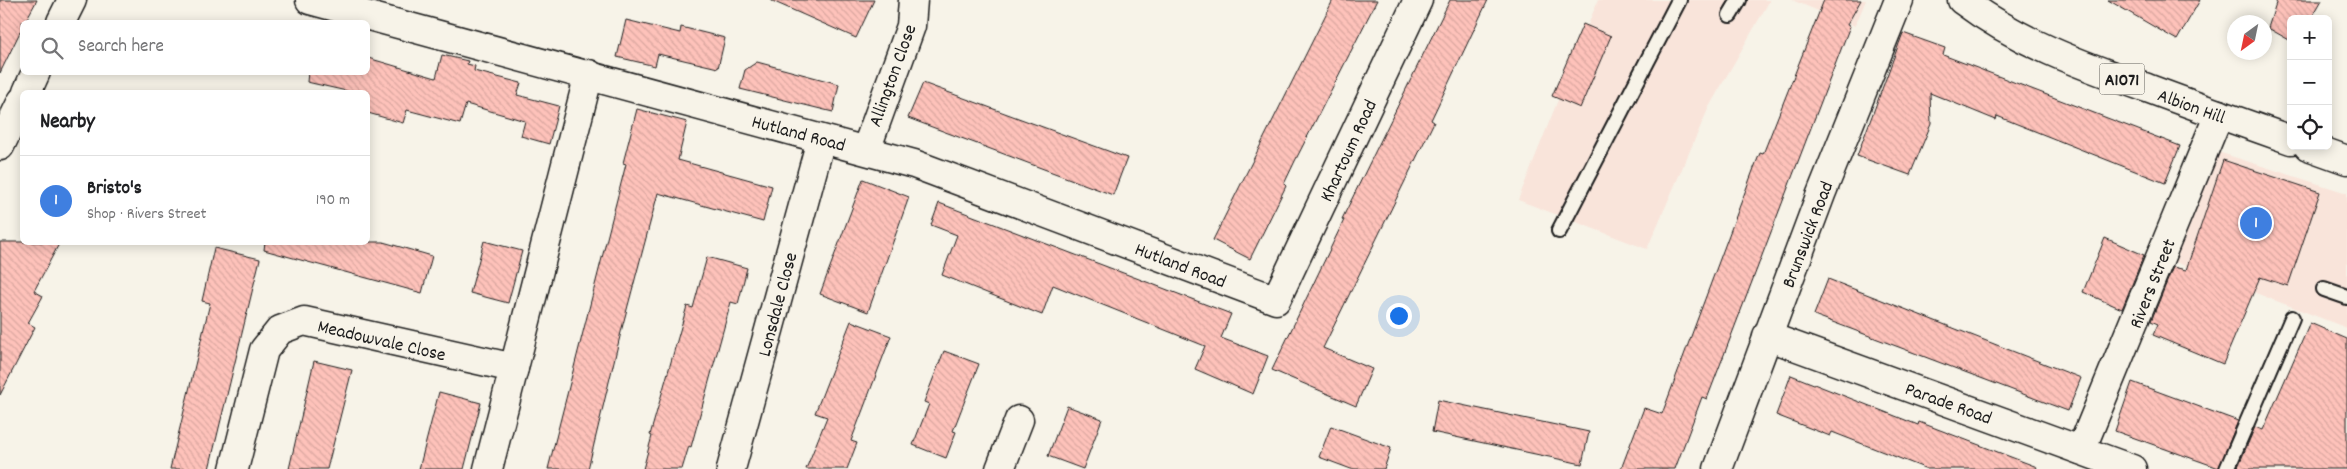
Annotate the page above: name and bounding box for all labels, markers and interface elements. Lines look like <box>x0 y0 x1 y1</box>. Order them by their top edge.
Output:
north arrow <box>2227 15 2272 60</box>
map controls <box>2287 15 2332 150</box>
button: + <box>2287 15 2332 60</box>
search box <box>20 20 370 75</box>
street label: Allington Close <box>863 21 925 131</box>
icon: search <box>38 34 66 62</box>
text: Search here <box>78 34 164 61</box>
button: − <box>2287 60 2332 105</box>
road number: A1071 <box>2100 64 2144 95</box>
street label: Albion Hill <box>2153 84 2229 133</box>
street label: Khartoum Road <box>1315 96 1386 207</box>
button: locate <box>2287 105 2332 150</box>
text: Nearby <box>40 108 95 138</box>
street label: Hutland Road <box>748 110 848 161</box>
text: Bristo's <box>87 176 142 203</box>
street label: Brunswick Road <box>1777 178 1842 292</box>
text: 1 <box>54 189 58 212</box>
text: 190 m <box>316 189 350 212</box>
text: Shop · Rivers Street <box>87 203 207 226</box>
pin: 1 <box>2240 204 2272 242</box>
street label: Rivers Street <box>2124 235 2184 333</box>
street label: Hutland Road <box>1130 237 1229 297</box>
street label: Lonsdale Close <box>753 250 806 360</box>
your location <box>1386 303 1412 329</box>
street label: Meadowvale Close <box>314 315 448 370</box>
street label: Parade Road <box>1901 377 1995 433</box>

